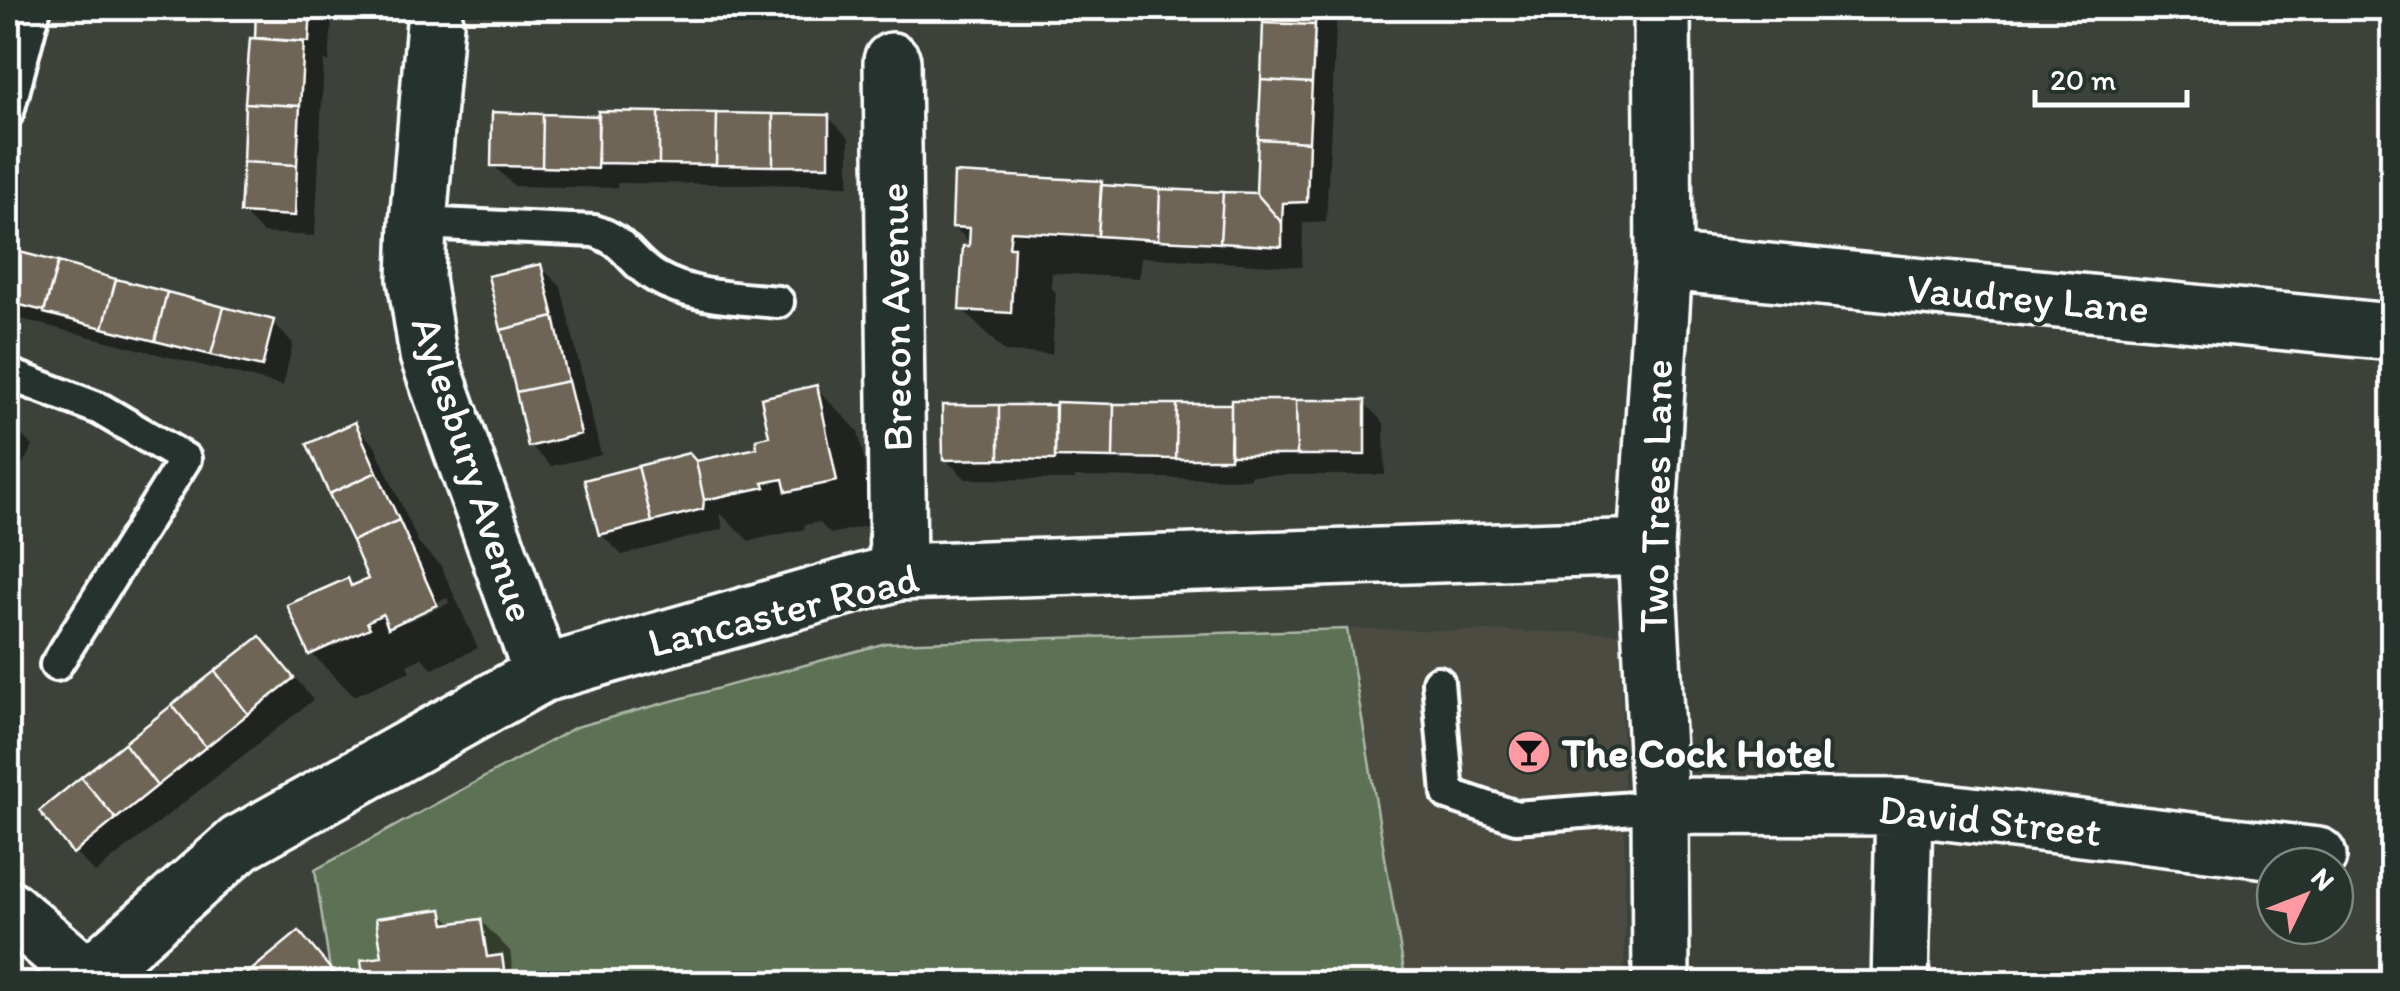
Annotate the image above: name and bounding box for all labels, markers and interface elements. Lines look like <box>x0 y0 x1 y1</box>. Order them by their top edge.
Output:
scale bar <box>2035 45 2188 107</box>
text: 20 m <box>2050 61 2116 98</box>
street label: Brecon Avenue <box>867 182 923 452</box>
street label: Vaudrey Lane <box>1905 262 2151 334</box>
street label: Aylesbury Avenue <box>401 310 547 628</box>
street label: Two Trees Lane <box>1627 359 1683 633</box>
street label: Lancaster Road <box>642 552 924 668</box>
place label: The Cock Hotel <box>1561 727 1834 778</box>
bar icon: The Cock Hotel <box>1506 729 1552 775</box>
street label: David Street <box>1876 783 2104 857</box>
north arrow <box>2255 846 2355 946</box>
text: N <box>2304 860 2342 897</box>

